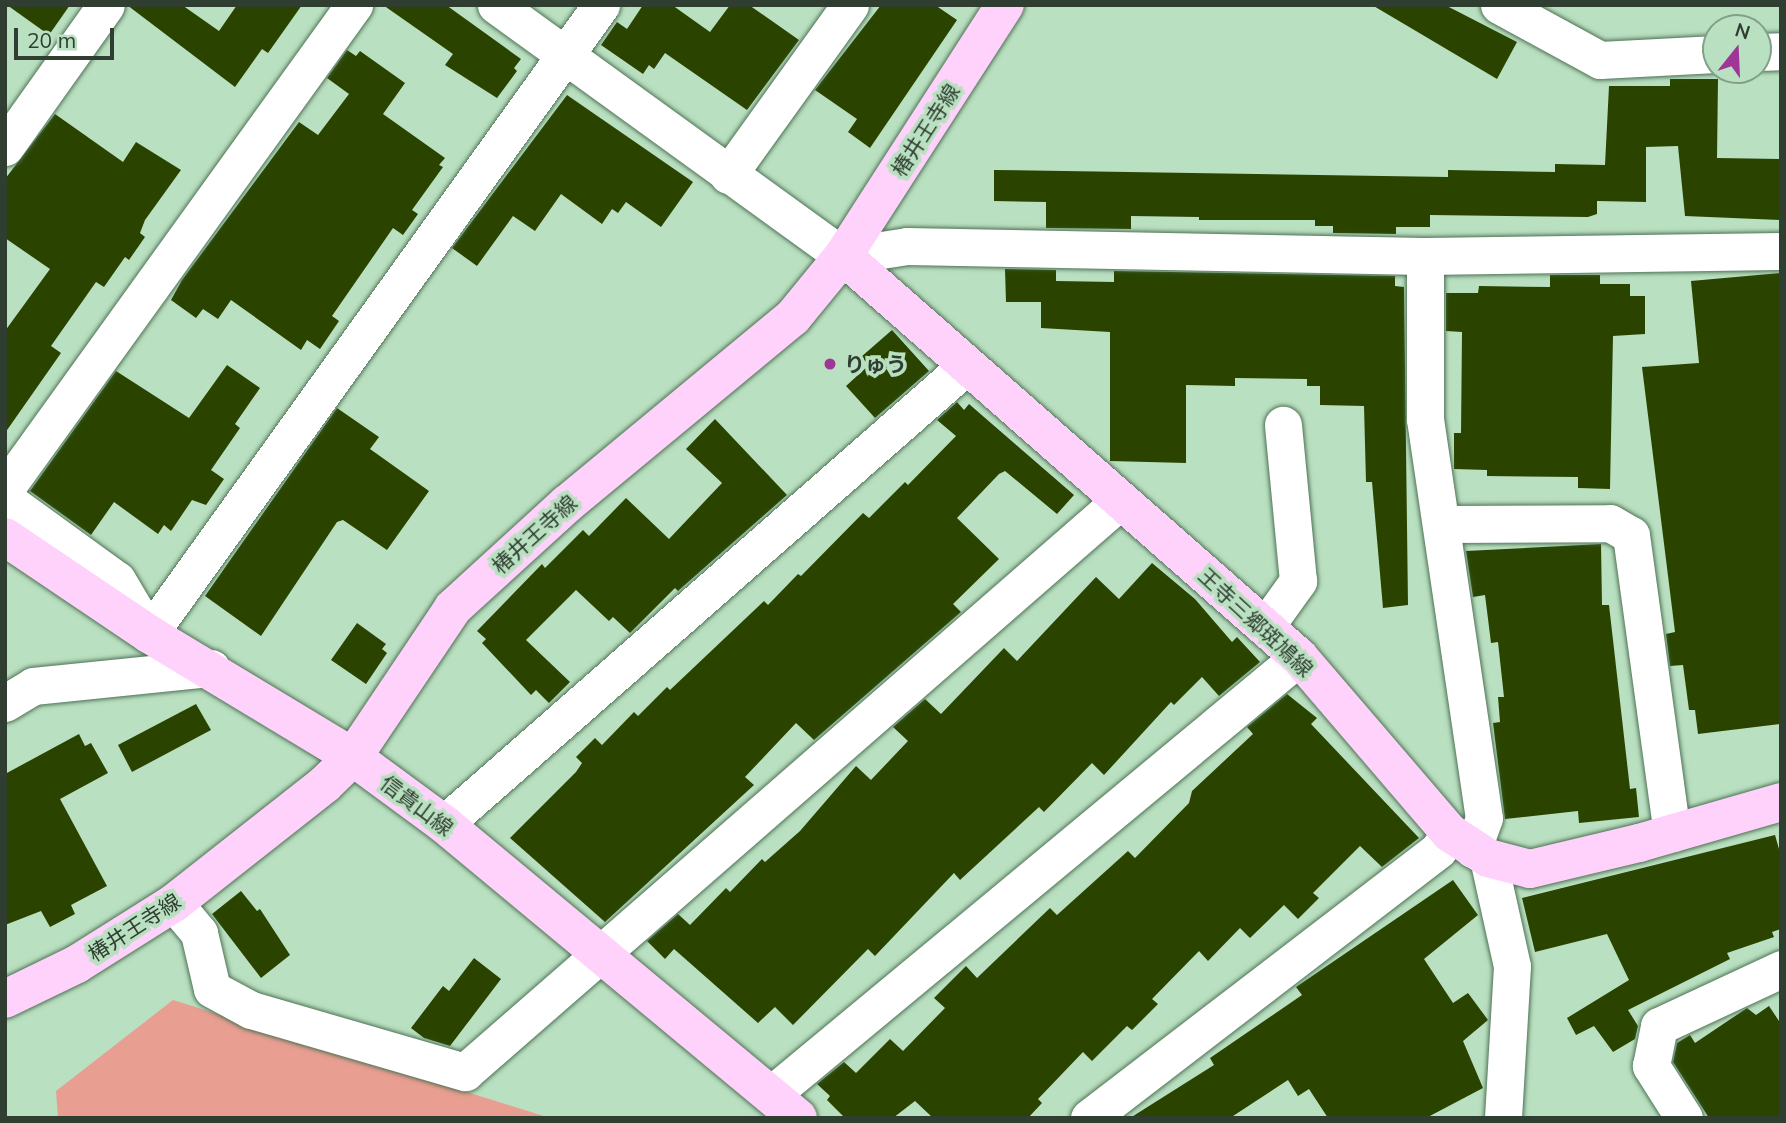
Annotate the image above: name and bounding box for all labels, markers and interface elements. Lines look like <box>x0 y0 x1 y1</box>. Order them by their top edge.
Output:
scale bar <box>18 14 117 58</box>
north arrow <box>1702 14 1772 84</box>
text: N <box>1732 17 1753 45</box>
text: 20 m <box>27 27 76 53</box>
street label: 椿井王寺線 <box>886 79 964 181</box>
place label: りゅう <box>844 351 907 377</box>
marker: りゅう <box>822 356 838 372</box>
street label: 椿井王寺線 <box>487 490 581 578</box>
street label: 王寺三郷斑鳩線 <box>1194 563 1318 681</box>
street label: 信貴山線 <box>376 770 458 840</box>
street label: 椿井王寺線 <box>83 888 185 966</box>

